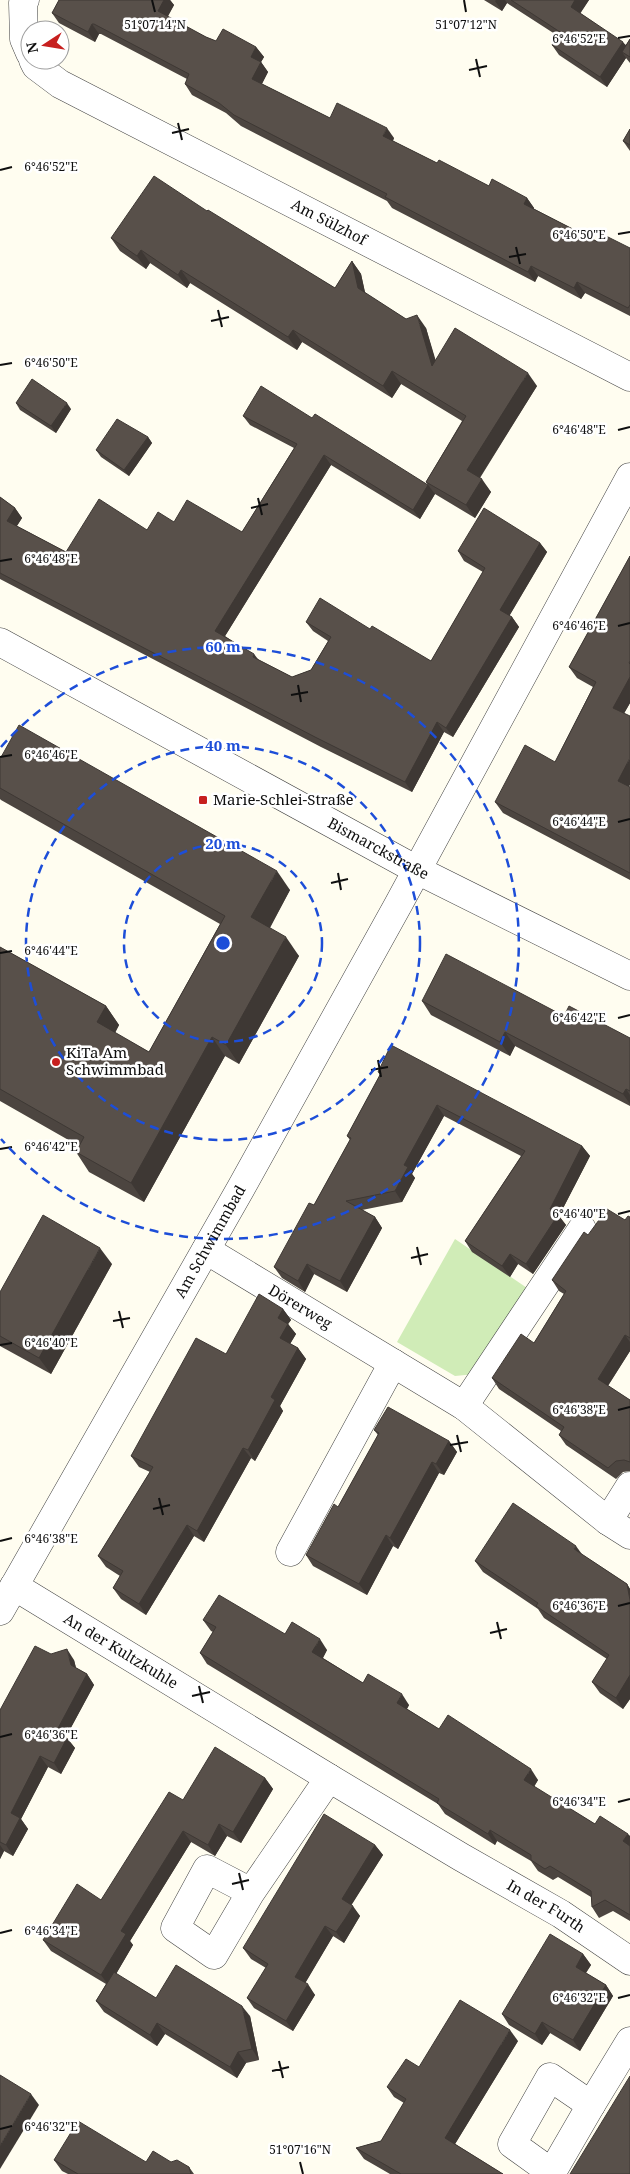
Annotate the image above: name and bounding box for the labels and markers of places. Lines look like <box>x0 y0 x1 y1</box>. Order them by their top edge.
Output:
place label: Marie-Schlei-Straße <box>213 789 354 809</box>
marker: Marie-Schlei-Straße <box>197 794 209 806</box>
centre of rings <box>214 934 232 952</box>
place label: KiTa Am Schwimmbad <box>66 1042 164 1079</box>
marker: KiTa Am Schwimmbad <box>50 1056 62 1068</box>

